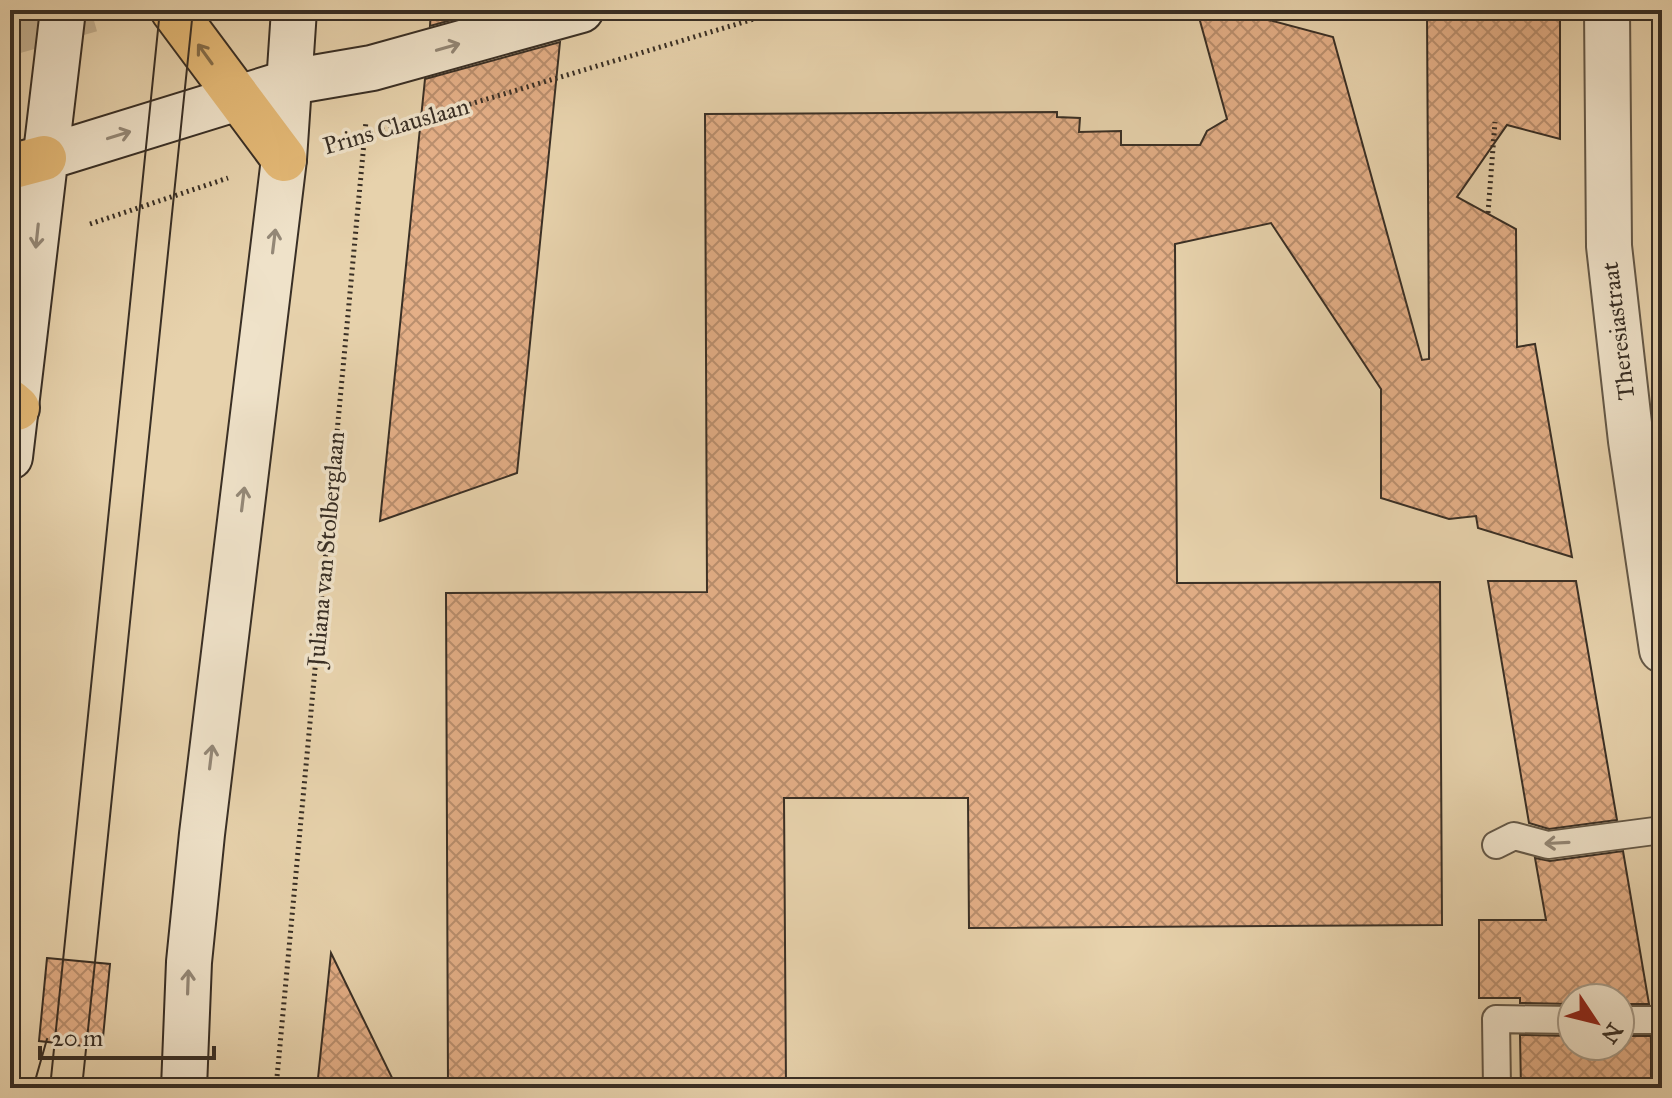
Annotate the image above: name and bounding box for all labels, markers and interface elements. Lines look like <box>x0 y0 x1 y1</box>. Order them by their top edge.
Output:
one-way arrow <box>434 39 460 54</box>
one-way arrow <box>197 44 214 65</box>
street label: Prins Clauslaan <box>320 91 472 161</box>
one-way arrow <box>105 127 131 142</box>
one-way arrow <box>29 222 44 249</box>
one-way arrow <box>267 228 282 255</box>
street label: Theresiastraat <box>1595 260 1641 402</box>
street label: Juliana van Stolberglaan <box>301 430 351 671</box>
one-way arrow <box>235 486 250 513</box>
one-way arrow <box>204 745 219 770</box>
one-way arrow <box>1544 836 1570 851</box>
one-way arrow <box>180 969 195 996</box>
north arrow <box>1556 982 1636 1062</box>
scale bar <box>40 1010 214 1060</box>
text: N <box>1595 1018 1628 1049</box>
text: 20 m <box>52 1023 103 1053</box>

